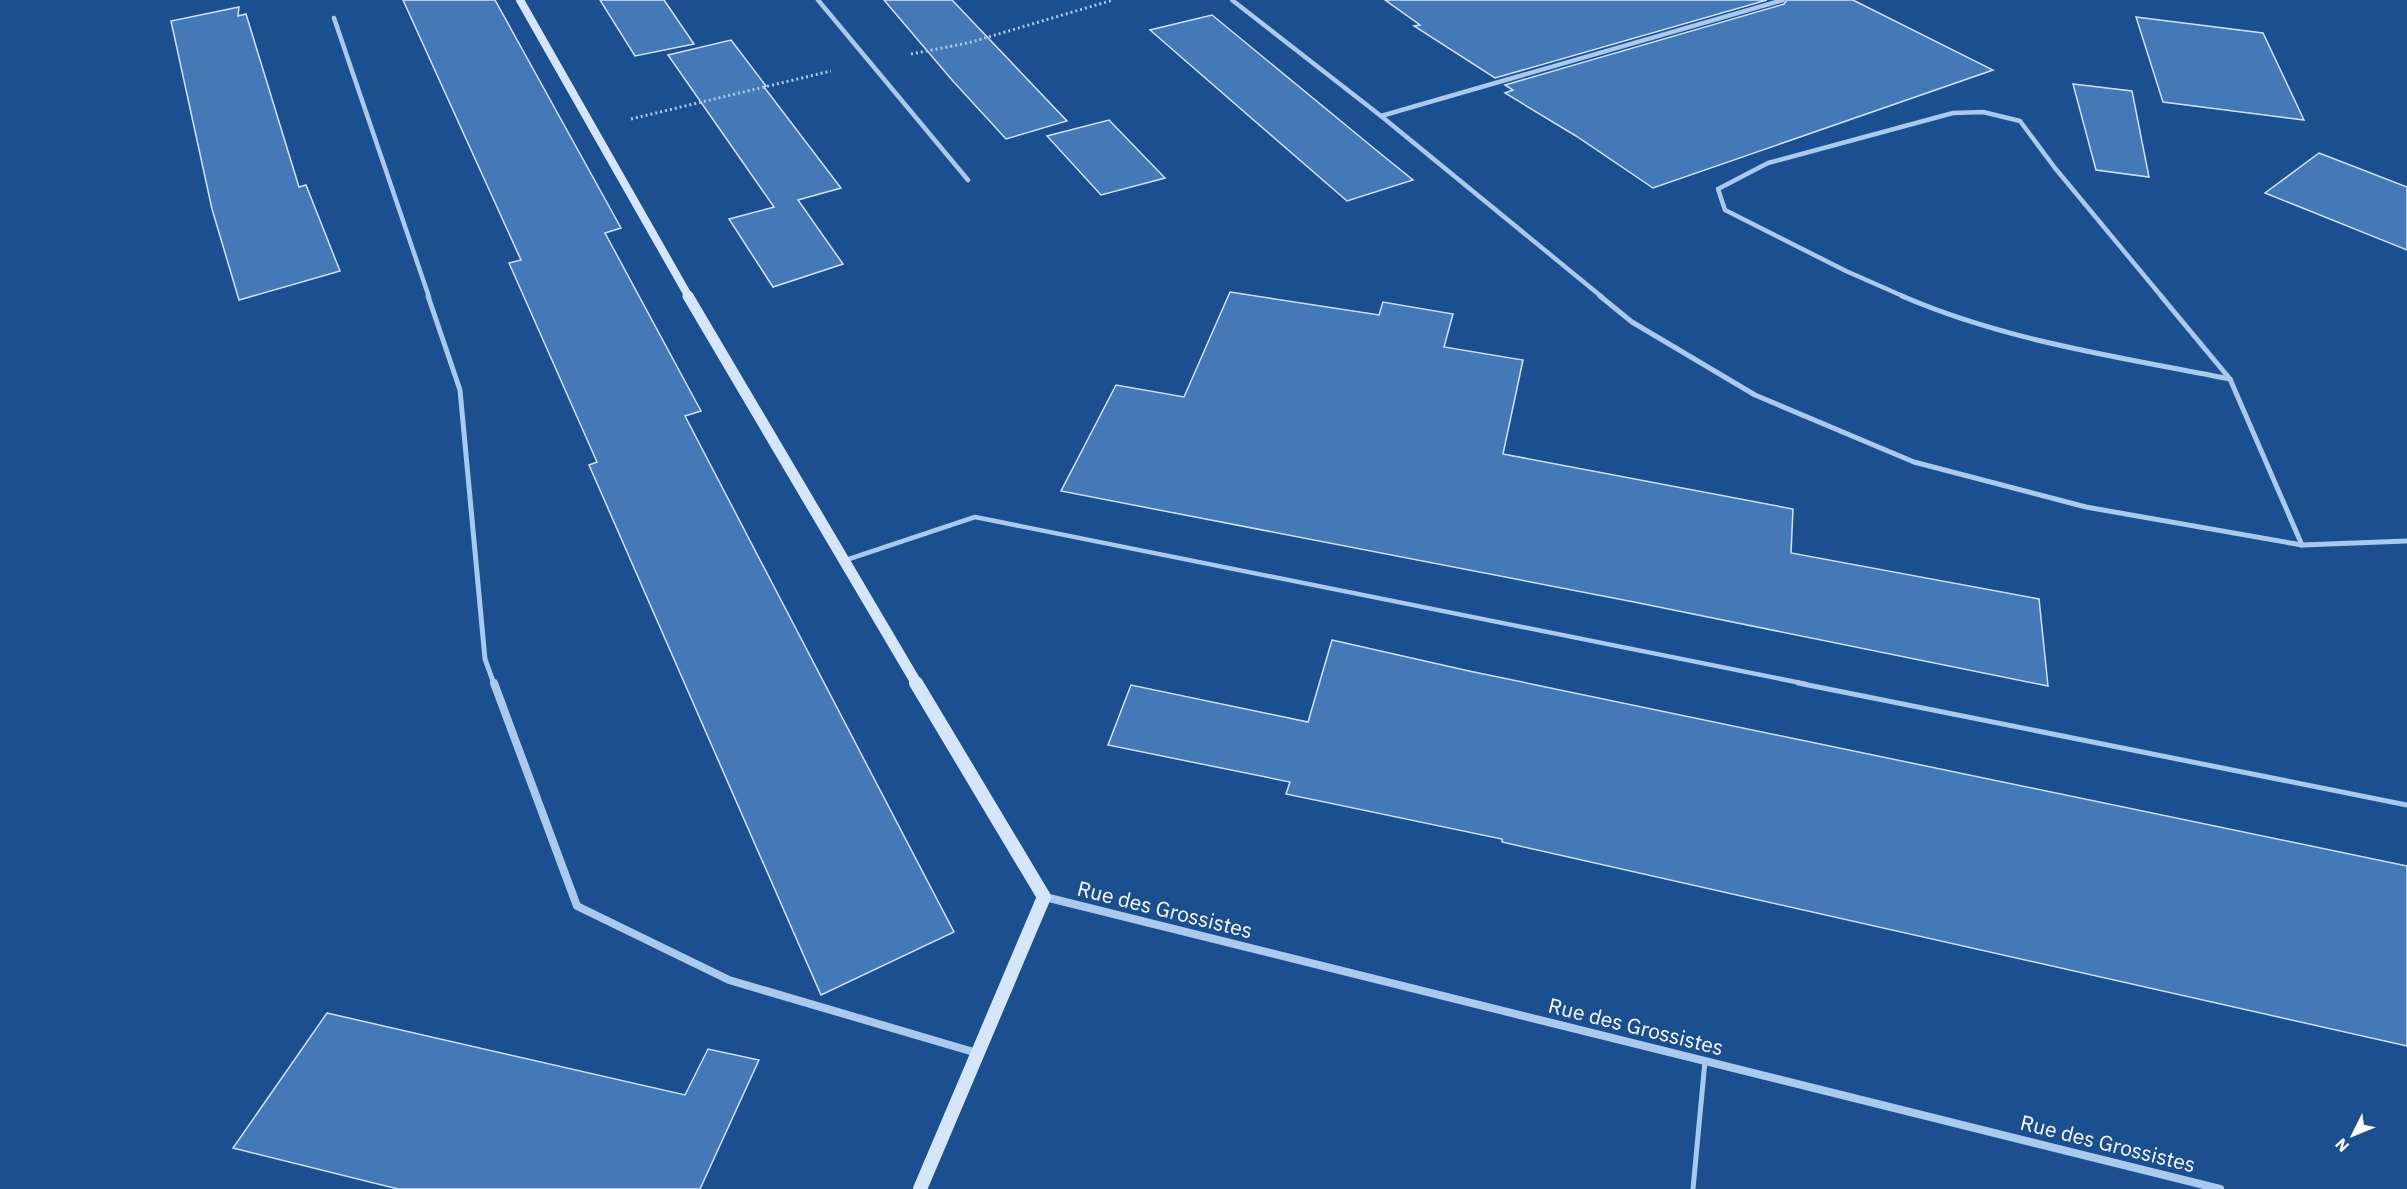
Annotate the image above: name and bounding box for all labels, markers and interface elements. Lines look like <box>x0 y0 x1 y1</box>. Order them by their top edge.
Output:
street label: Rue des Grossistes <box>1075 874 1255 944</box>
street label: Rue des Grossistes <box>1546 991 1726 1061</box>
north arrow <box>2323 1105 2383 1165</box>
street label: Rue des Grossistes <box>2018 1108 2198 1178</box>
text: N <box>2331 1134 2353 1156</box>

